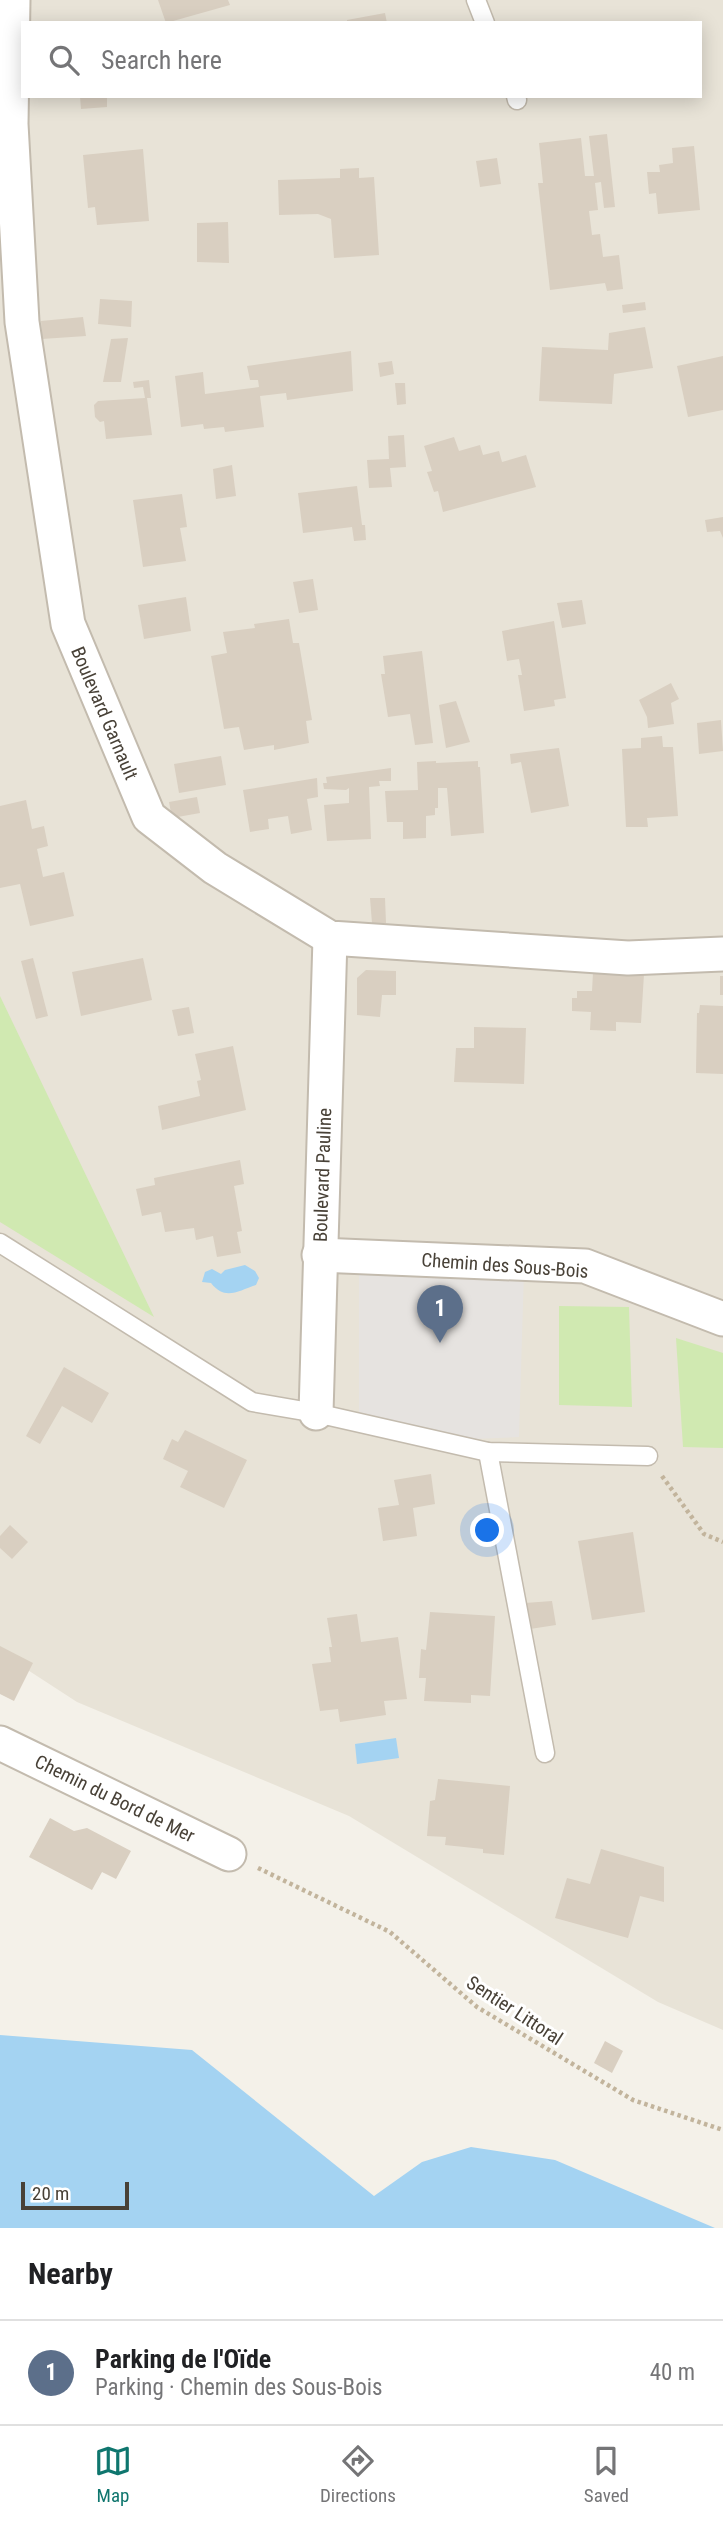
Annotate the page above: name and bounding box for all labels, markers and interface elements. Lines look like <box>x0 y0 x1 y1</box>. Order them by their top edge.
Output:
search box <box>21 21 702 98</box>
icon: search <box>45 41 83 79</box>
text: Search here <box>101 45 222 75</box>
street label: Boulevard Garnault <box>66 643 143 783</box>
street label: Boulevard Pauline <box>309 1107 336 1243</box>
street label: Chemin des Sous-Bois <box>421 1248 589 1283</box>
pin: 1 <box>417 1285 463 1343</box>
your location <box>470 1513 504 1547</box>
street label: Chemin du Bord de Mer <box>31 1750 199 1847</box>
street label: Sentier Littoral <box>462 1971 567 2050</box>
scale bar <box>21 2179 130 2211</box>
text: 20 m <box>32 2182 69 2205</box>
text: Nearby <box>28 2256 113 2291</box>
text: Parking de l'Oïde <box>95 2344 271 2374</box>
text: 1 <box>45 2359 57 2386</box>
text: 40 m <box>650 2359 695 2386</box>
text: Parking · Chemin des Sous-Bois <box>95 2374 383 2401</box>
tab: Map <box>94 2442 132 2507</box>
tab: Directions <box>320 2442 396 2507</box>
tab: Saved <box>584 2442 629 2507</box>

